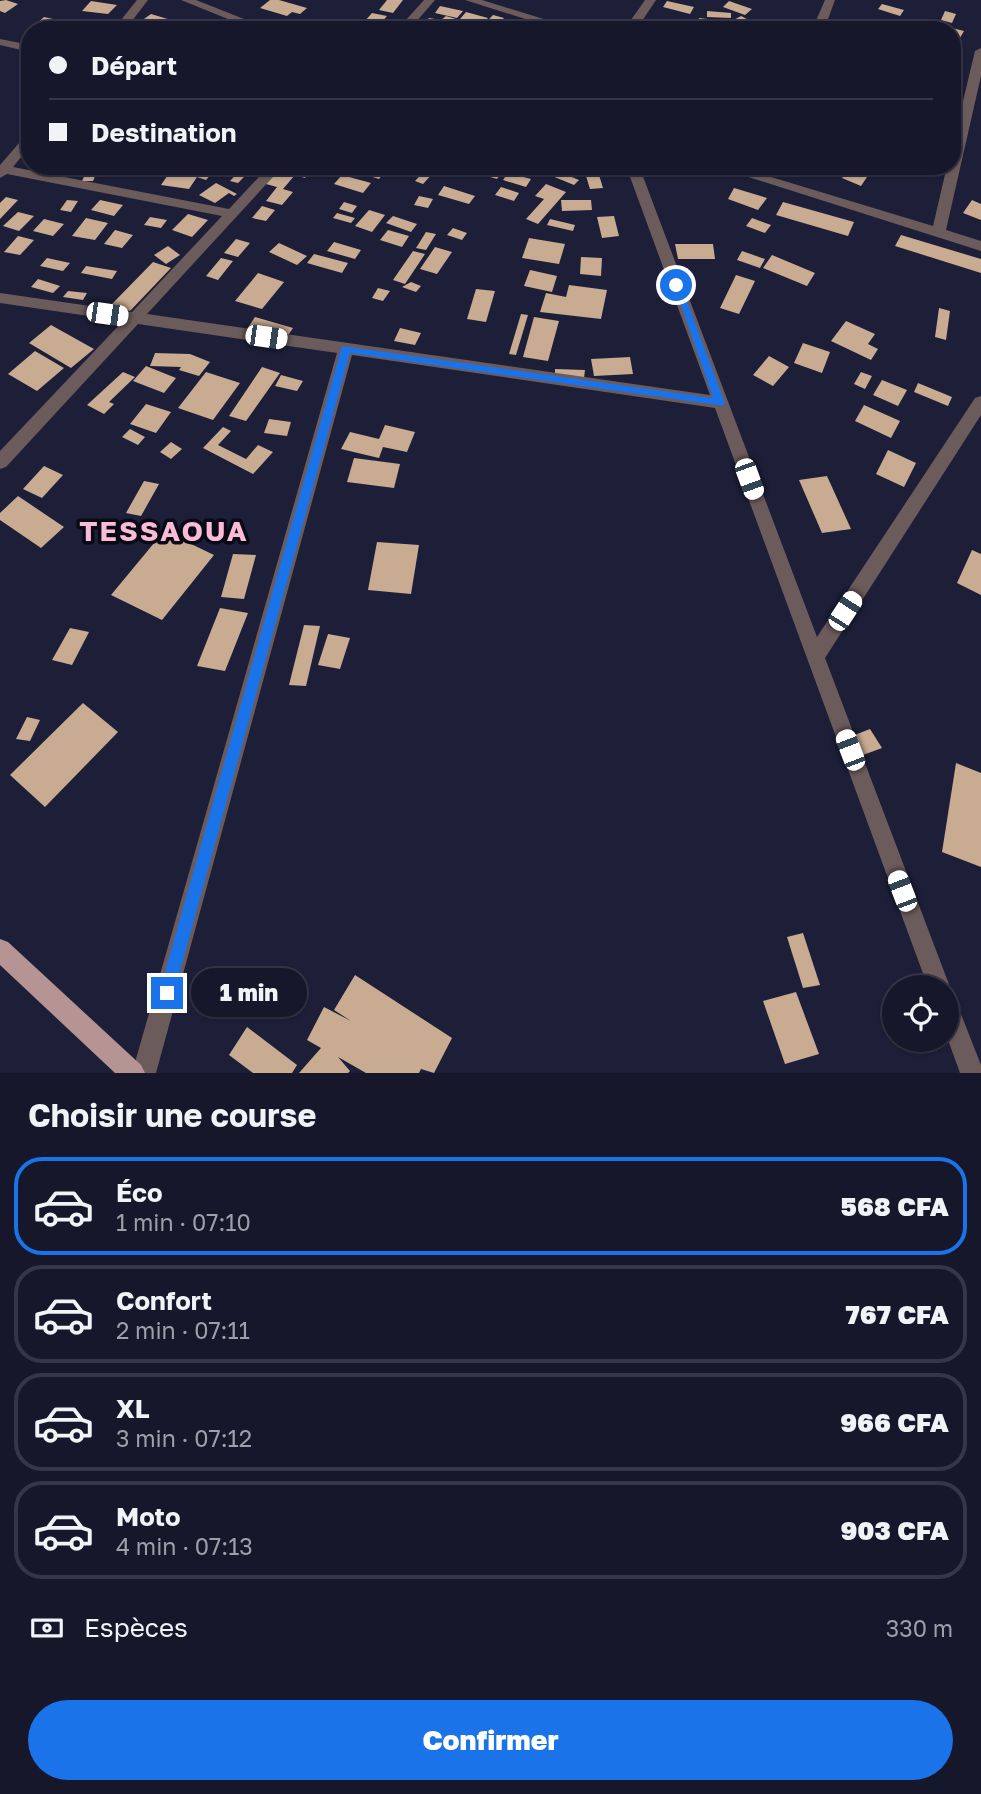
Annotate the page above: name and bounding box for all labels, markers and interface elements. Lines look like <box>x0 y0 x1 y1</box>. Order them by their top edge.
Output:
text: Départ <box>91 50 177 81</box>
text: Destination <box>91 117 237 148</box>
route start <box>660 269 692 301</box>
car <box>85 301 130 327</box>
car <box>244 324 289 350</box>
car <box>732 456 767 502</box>
district label: TESSAOUA <box>79 514 249 547</box>
car <box>825 588 866 634</box>
car <box>833 727 868 773</box>
car <box>885 868 920 914</box>
callout: 1 min <box>192 968 307 1018</box>
map controls <box>882 975 959 1052</box>
button: locate <box>882 975 959 1052</box>
route end <box>151 977 183 1009</box>
text: 1 min <box>220 978 278 1006</box>
text: Choisir une course <box>28 1096 316 1134</box>
icon: car <box>32 1175 95 1238</box>
text: Éco <box>116 1177 163 1208</box>
text: 568 CFA <box>841 1191 949 1222</box>
text: 1 min · 07:10 <box>116 1208 251 1236</box>
icon: car <box>32 1283 95 1346</box>
text: Confort <box>116 1285 212 1316</box>
text: 767 CFA <box>846 1299 949 1330</box>
text: 2 min · 07:11 <box>116 1316 250 1344</box>
icon: car <box>32 1391 95 1454</box>
text: XL <box>116 1393 150 1424</box>
text: 966 CFA <box>840 1407 949 1438</box>
text: 3 min · 07:12 <box>116 1424 252 1452</box>
icon: car <box>32 1499 95 1562</box>
text: Moto <box>116 1501 181 1532</box>
text: 903 CFA <box>840 1515 949 1546</box>
text: 4 min · 07:13 <box>116 1532 253 1560</box>
icon: cash <box>28 1609 66 1647</box>
text: Espèces <box>84 1612 188 1643</box>
text: 330 m <box>886 1614 953 1642</box>
button: Confirmer <box>28 1700 953 1780</box>

